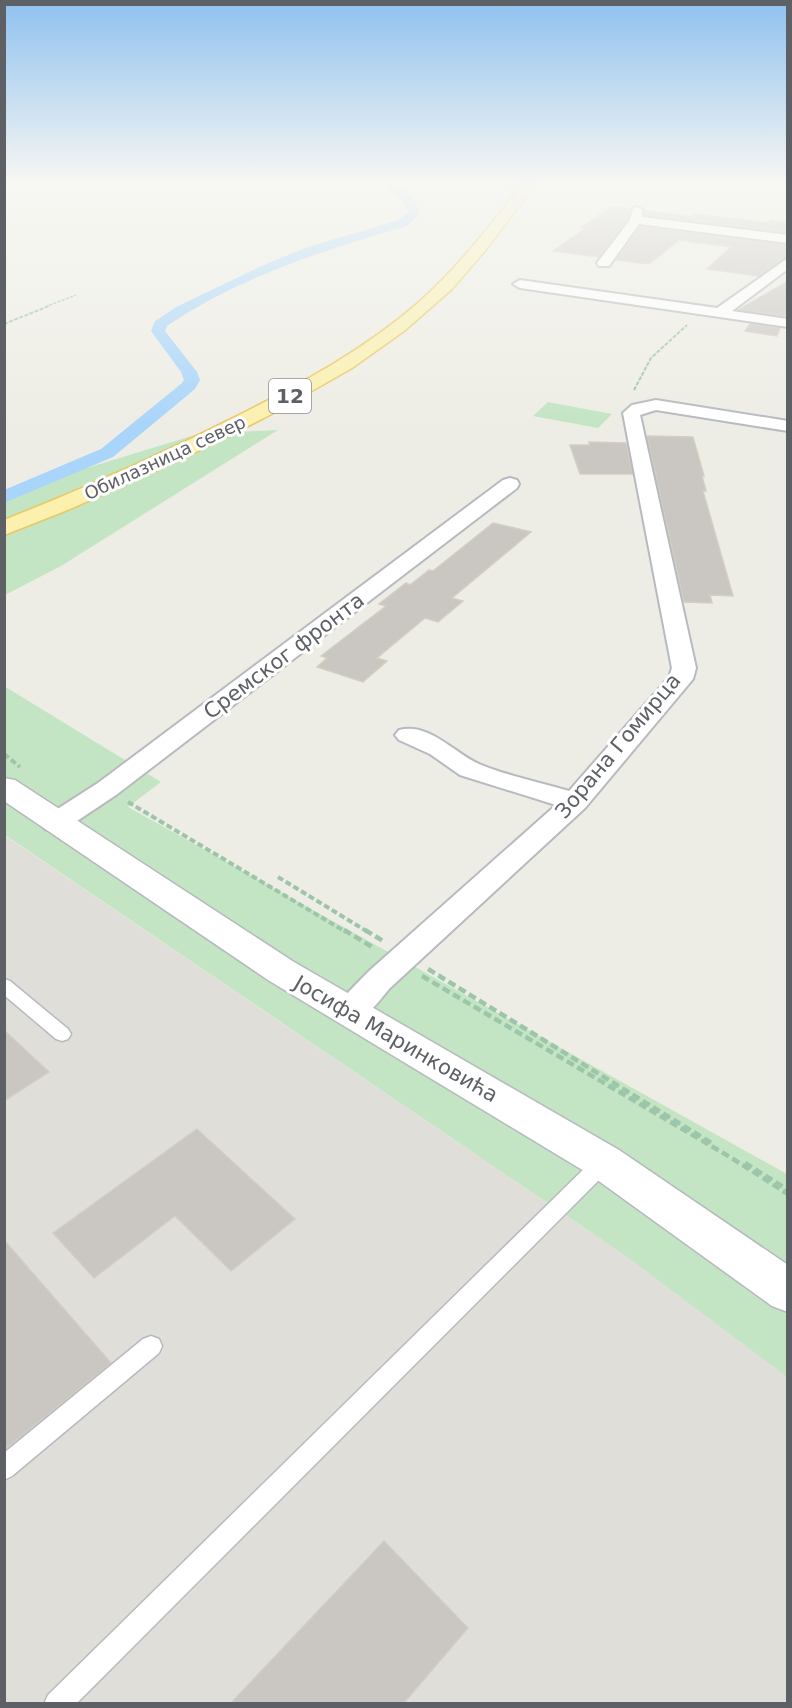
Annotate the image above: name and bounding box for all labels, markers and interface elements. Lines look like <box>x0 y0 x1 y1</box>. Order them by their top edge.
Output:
road number: 12 <box>269 379 311 413</box>
street label: Обилазница север <box>81 411 249 504</box>
street label: Сремског фронта <box>199 588 369 724</box>
street label: Зорана Гомирца <box>550 669 686 823</box>
street label: Јосифа Маринковића <box>288 970 502 1107</box>

